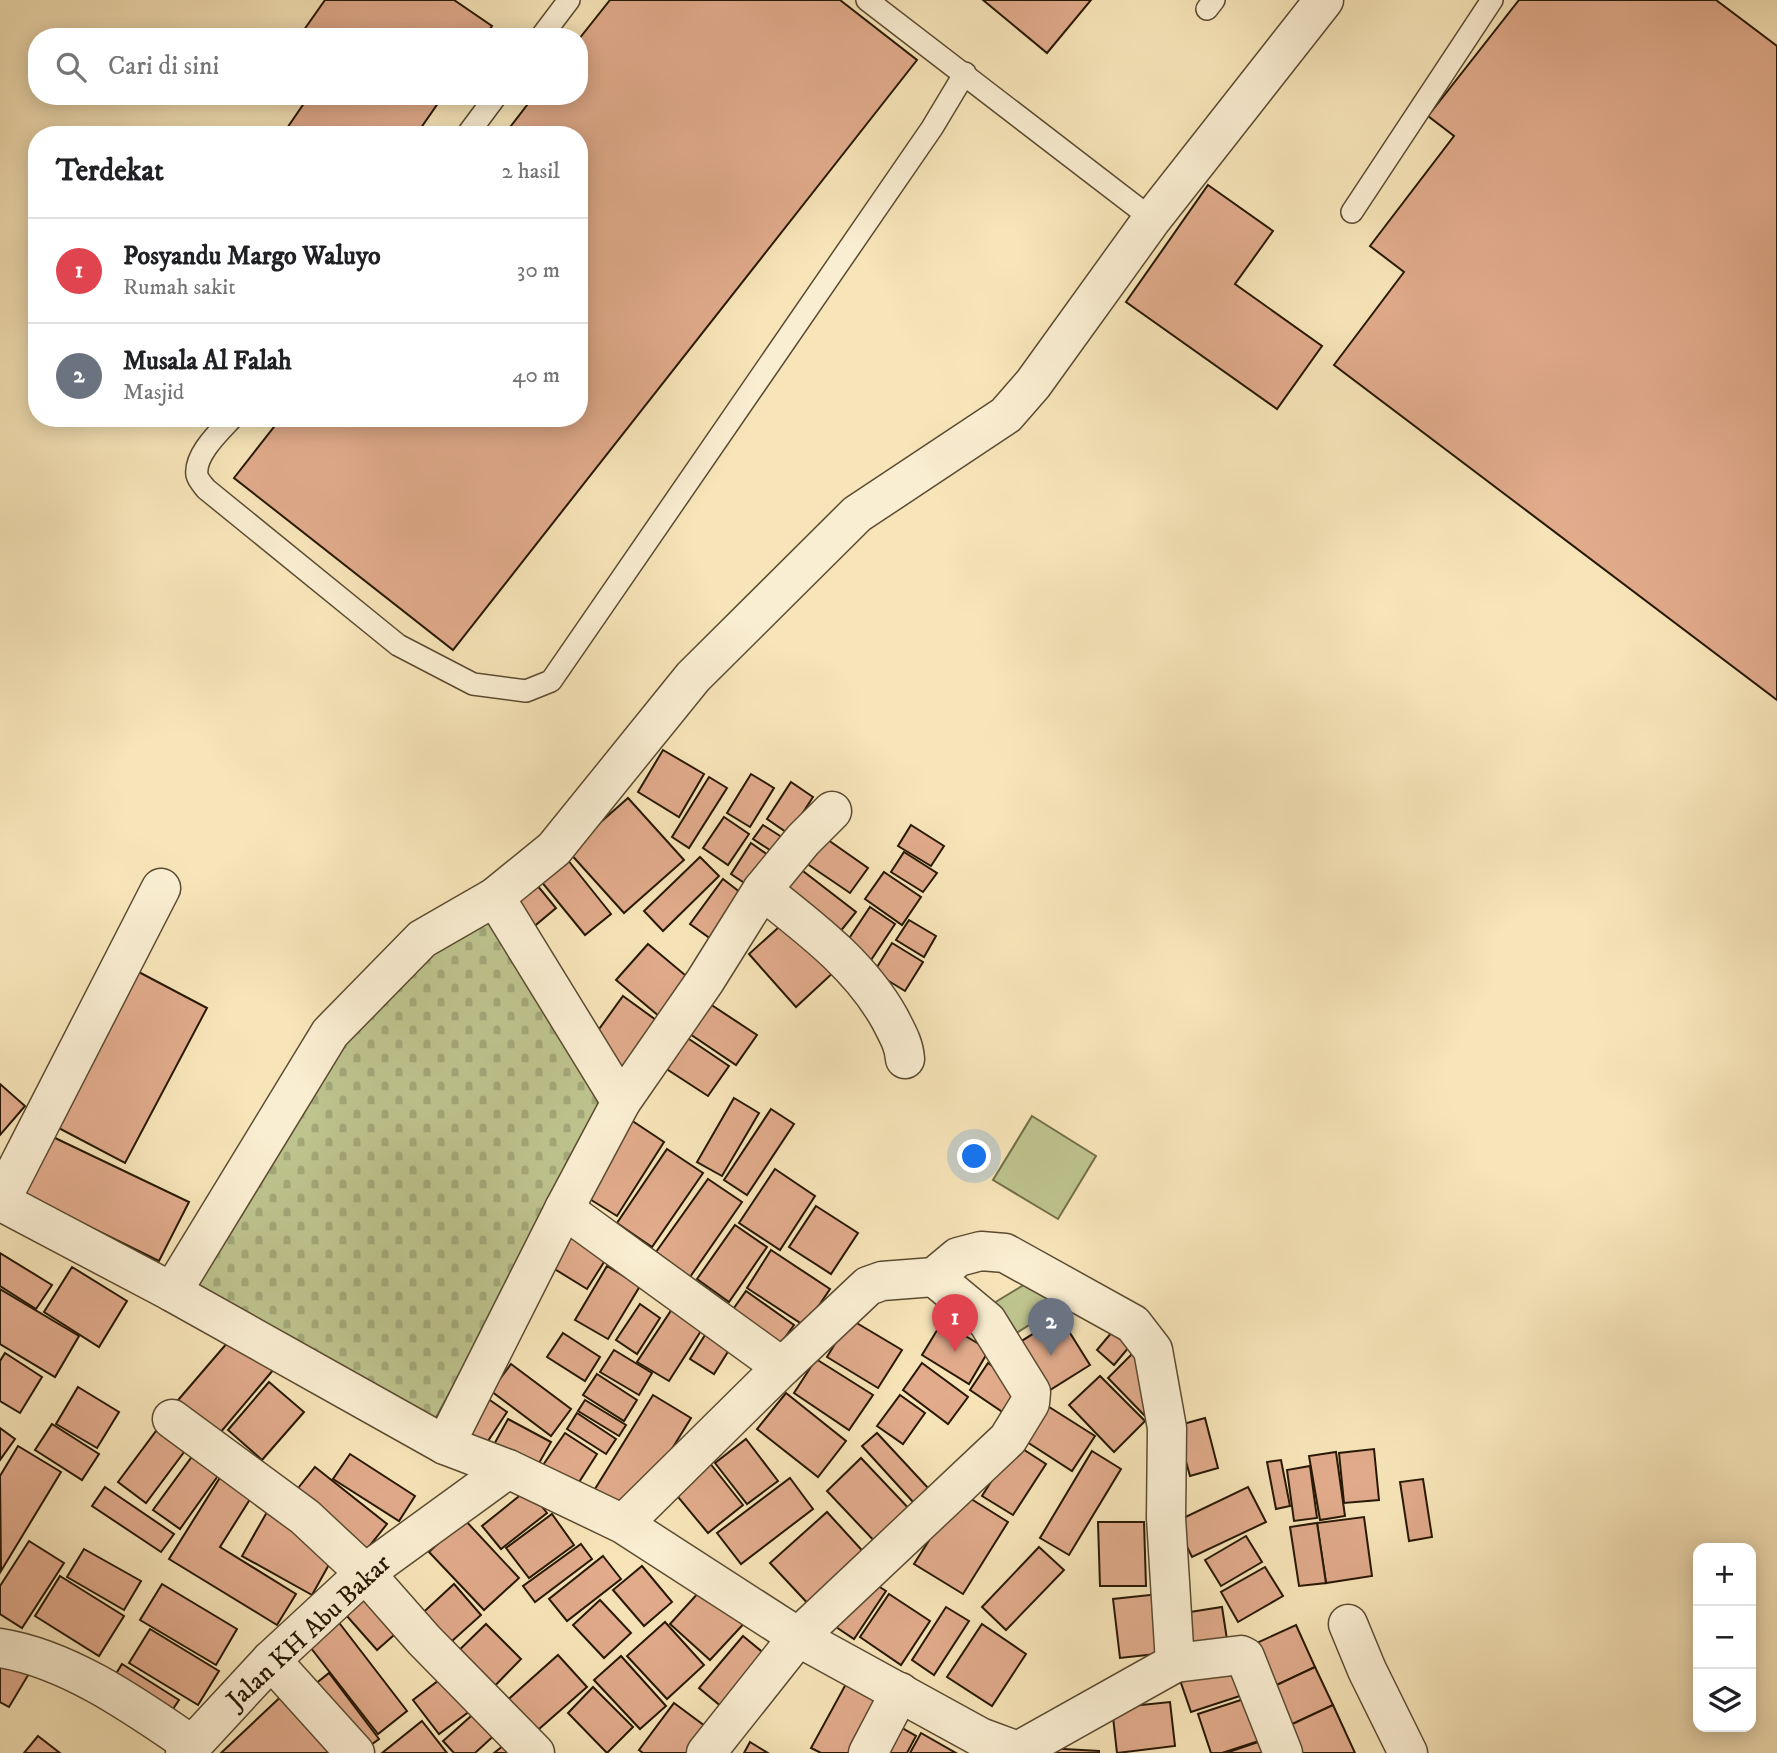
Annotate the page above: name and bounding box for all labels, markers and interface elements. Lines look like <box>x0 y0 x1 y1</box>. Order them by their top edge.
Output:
search box <box>28 28 588 105</box>
icon: search <box>52 48 90 86</box>
text: Cari di sini <box>108 50 219 83</box>
text: Terdekat <box>56 153 164 190</box>
text: 2 hasil <box>501 157 560 186</box>
text: Posyandu Margo Waluyo <box>123 240 381 273</box>
text: 1 <box>75 256 83 285</box>
text: 30 m <box>517 256 560 285</box>
text: Rumah sakit <box>123 273 236 302</box>
text: Musala Al Falah <box>123 345 292 378</box>
text: 2 <box>73 361 85 390</box>
text: 40 m <box>512 361 560 390</box>
text: Masjid <box>123 378 184 407</box>
your location <box>957 1139 991 1173</box>
pin: 1 <box>932 1294 978 1352</box>
pin: 2 <box>1028 1298 1074 1356</box>
map controls <box>1693 1543 1756 1732</box>
button: + <box>1693 1543 1756 1606</box>
street label: Jalan KH Abu Bakar <box>219 1547 398 1718</box>
button: − <box>1693 1606 1756 1669</box>
button: layers <box>1693 1669 1756 1732</box>

